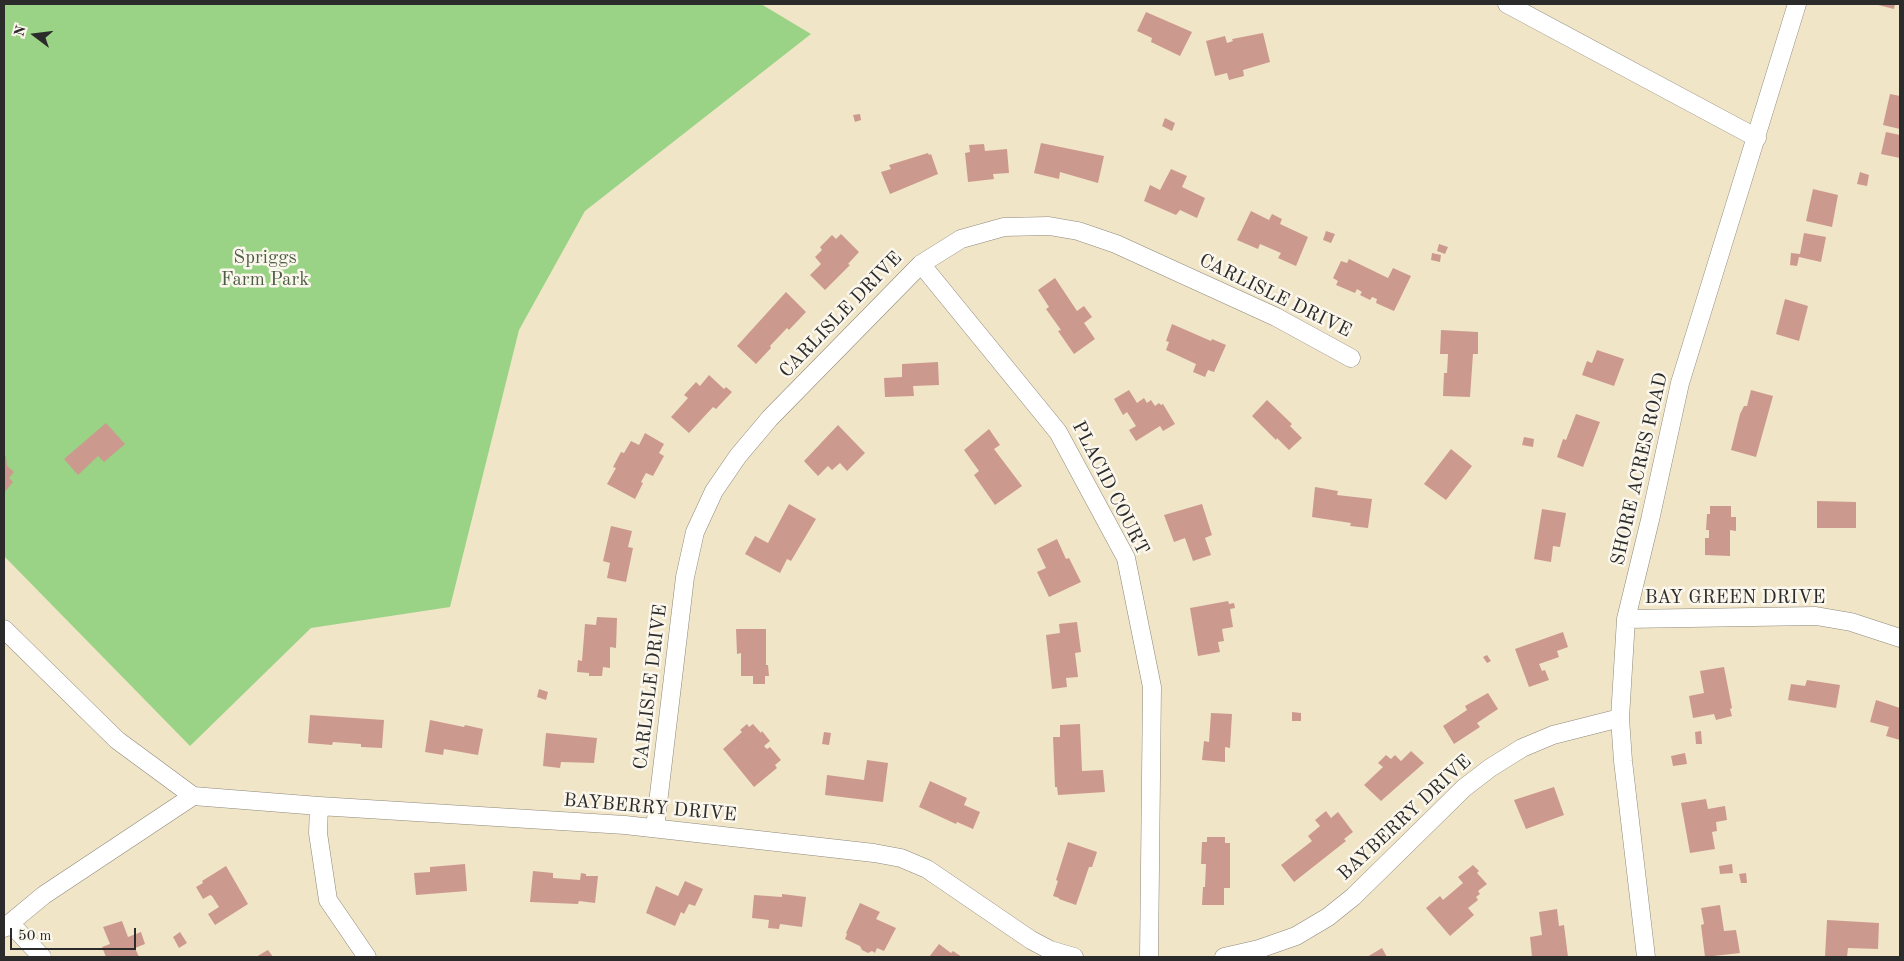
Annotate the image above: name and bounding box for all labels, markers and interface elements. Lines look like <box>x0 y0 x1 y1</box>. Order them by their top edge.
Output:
north arrow <box>10 10 60 60</box>
text: N <box>12 24 29 38</box>
park label: Spriggs Farm Park <box>221 247 309 291</box>
street label: CARLISLE DRIVE <box>775 247 907 383</box>
street label: CARLISLE DRIVE <box>1195 249 1355 343</box>
street label: SHORE ACRES ROAD <box>1607 370 1673 568</box>
street label: PLACID COURT <box>1066 417 1154 559</box>
street label: BAY GREEN DRIVE <box>1645 587 1825 609</box>
street label: CARLISLE DRIVE <box>630 603 672 771</box>
street label: BAYBERRY DRIVE <box>1334 750 1476 886</box>
street label: BAYBERRY DRIVE <box>562 789 738 827</box>
scale bar <box>12 918 139 950</box>
text: 50 m <box>18 929 52 944</box>

